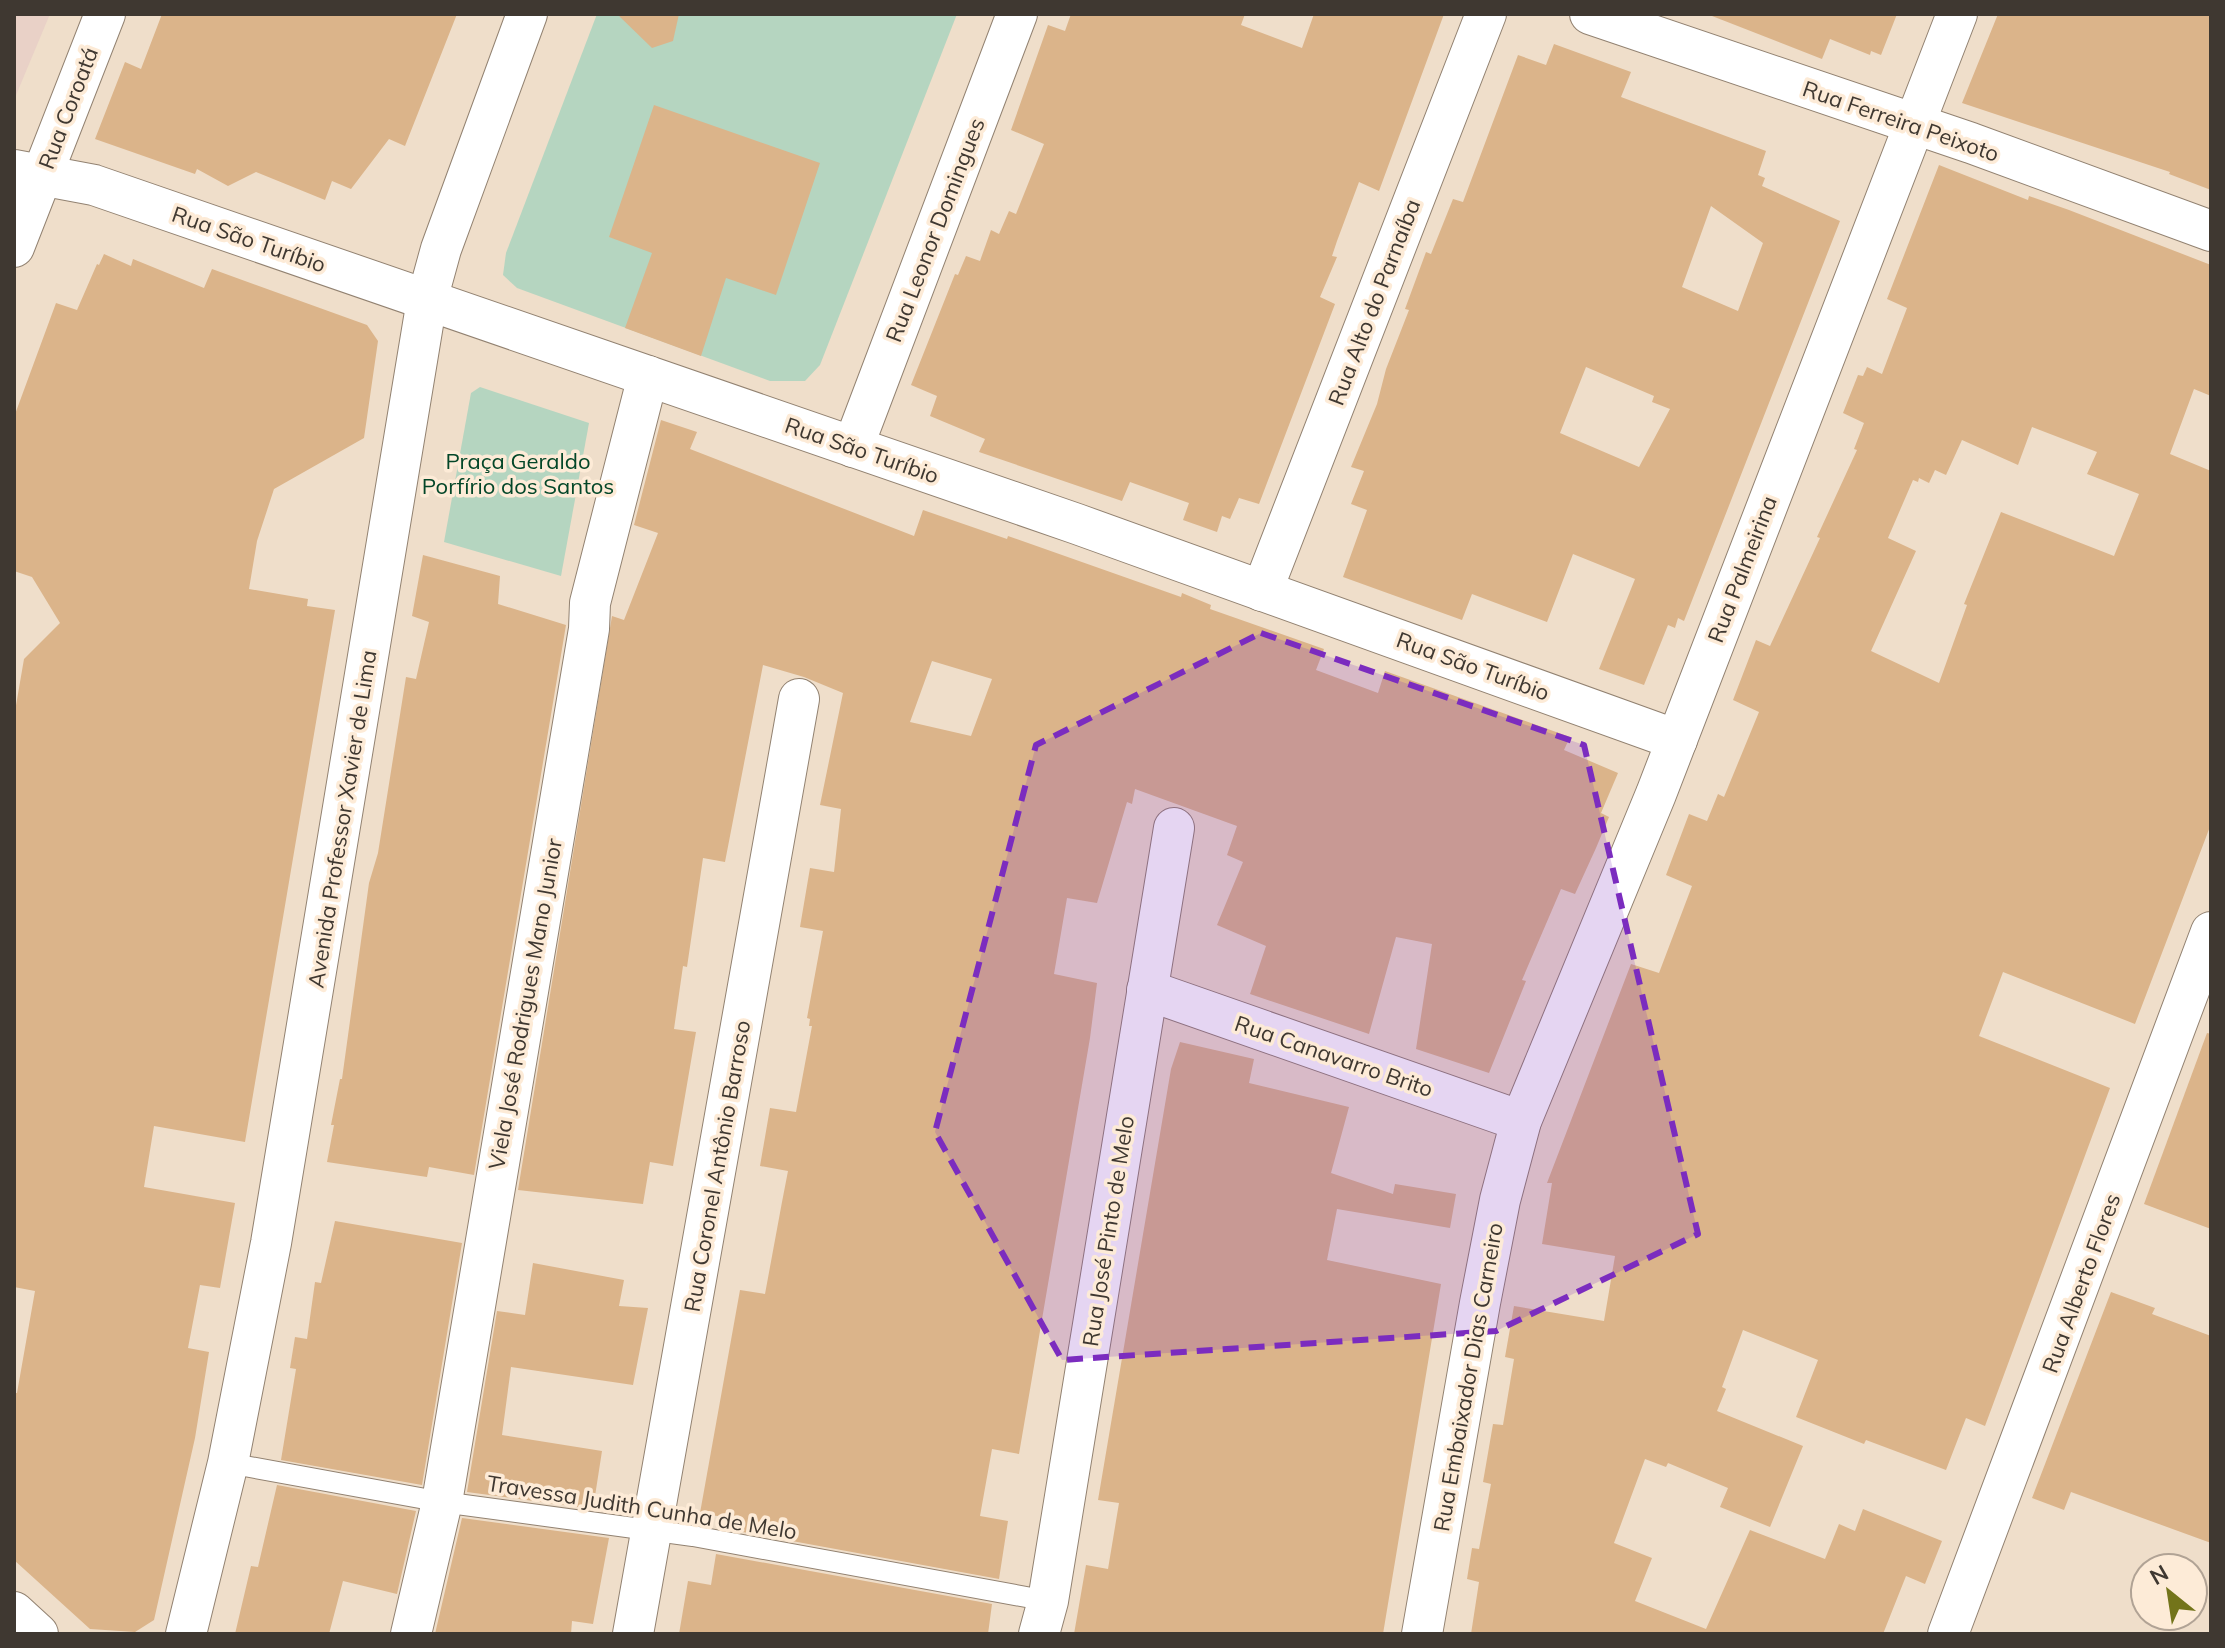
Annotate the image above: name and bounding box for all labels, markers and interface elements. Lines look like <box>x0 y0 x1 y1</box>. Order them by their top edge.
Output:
street label: Rua Coroatá <box>32 43 104 173</box>
street label: Rua Ferreira Peixoto <box>1799 74 2003 168</box>
street label: Rua Leonor Domingues <box>879 114 991 346</box>
street label: Rua Alto do Parnaíba <box>1322 195 1426 409</box>
street label: Rua São Turíbio <box>168 200 330 278</box>
street label: Rua São Turíbio <box>781 411 943 489</box>
park label: Praça Geraldo Porfírio dos Santos <box>422 447 614 500</box>
street label: Rua Palmeirina <box>1701 492 1783 646</box>
street label: Rua São Turíbio <box>1393 625 1553 707</box>
street label: Avenida Professor Xavier de Lima <box>301 648 383 990</box>
street label: Viela José Rodrigues Mano Junior <box>482 836 568 1172</box>
street label: Rua Canavarro Brito <box>1231 1009 1437 1103</box>
street label: Rua Coronel Antônio Barroso <box>678 1018 756 1314</box>
street label: Rua José Pinto de Melo <box>1076 1114 1140 1348</box>
street label: Rua Alberto Flores <box>2036 1190 2126 1376</box>
street label: Rua Embaixador Dias Carneiro <box>1427 1220 1509 1534</box>
street label: Travessa Judith Cunha de Melo <box>485 1469 799 1545</box>
north arrow <box>2129 1552 2209 1632</box>
text: N <box>2145 1558 2173 1591</box>

